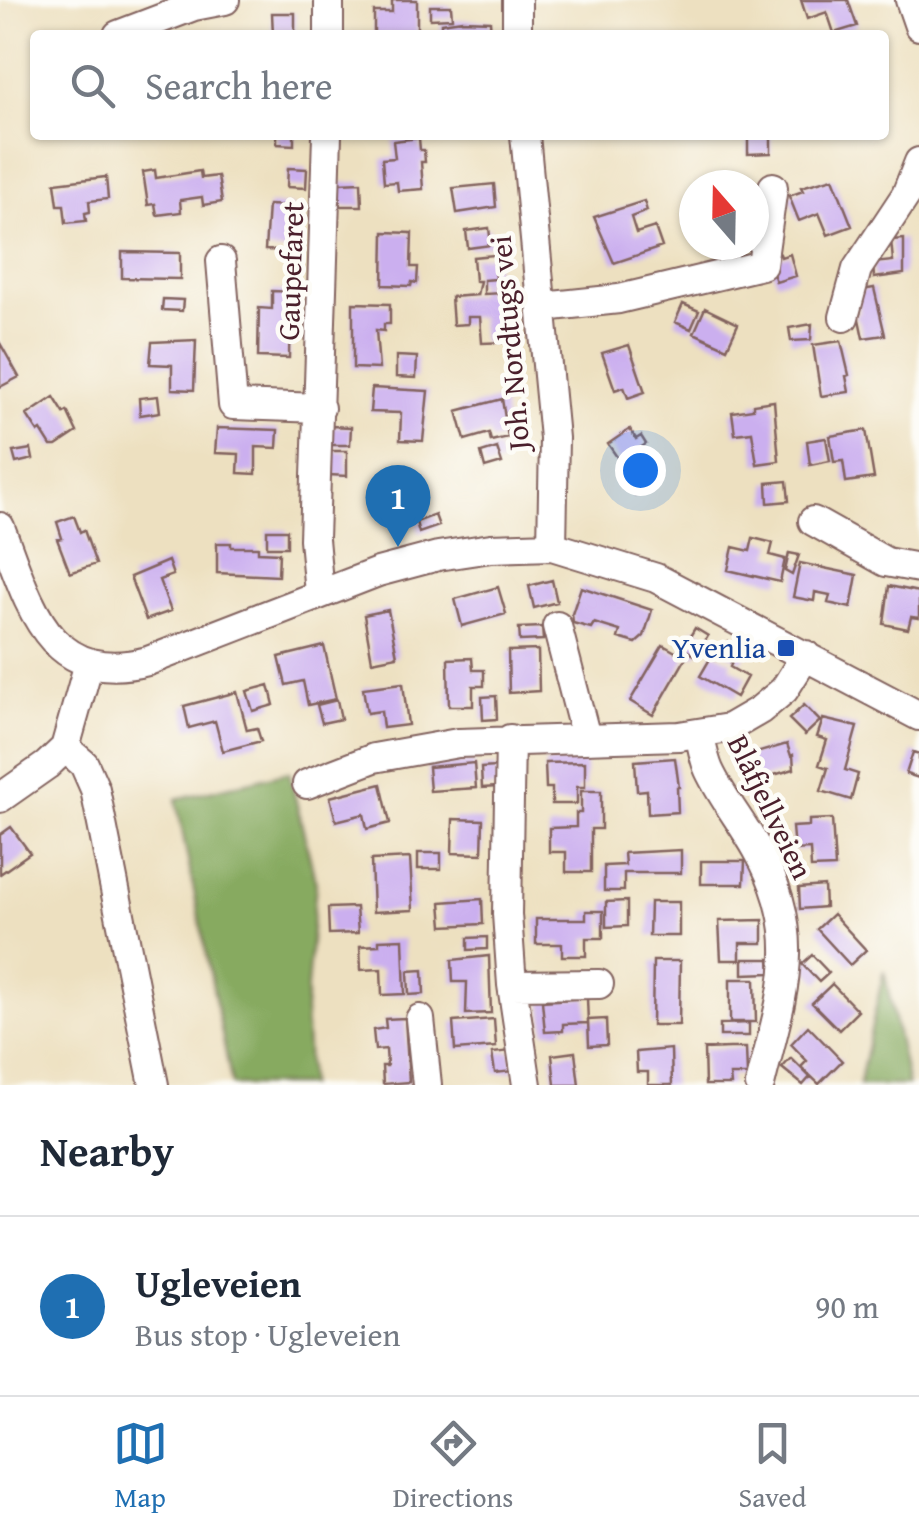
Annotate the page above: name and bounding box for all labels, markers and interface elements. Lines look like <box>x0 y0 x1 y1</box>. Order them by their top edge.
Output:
search box <box>30 30 889 140</box>
text: Search here <box>145 57 333 113</box>
icon: search <box>65 58 120 113</box>
north arrow <box>679 170 769 260</box>
street label: Gaupefaret <box>266 200 314 341</box>
street label: Joh. Nordtugs vei <box>478 234 541 456</box>
your location <box>615 445 666 496</box>
pin: 1 <box>366 464 430 547</box>
place label: Yvenlia <box>672 625 766 669</box>
marker: Yvenlia <box>775 637 797 659</box>
street label: Blåfjellveien <box>717 727 825 886</box>
text: Nearby <box>40 1120 174 1181</box>
text: Ugleveien <box>135 1255 301 1311</box>
text: 1 <box>64 1283 81 1330</box>
text: 90 m <box>815 1283 879 1330</box>
text: Bus stop · Ugleveien <box>135 1311 400 1358</box>
tab: Map <box>113 1416 168 1517</box>
tab: Directions <box>393 1416 513 1517</box>
tab: Saved <box>739 1416 806 1517</box>

